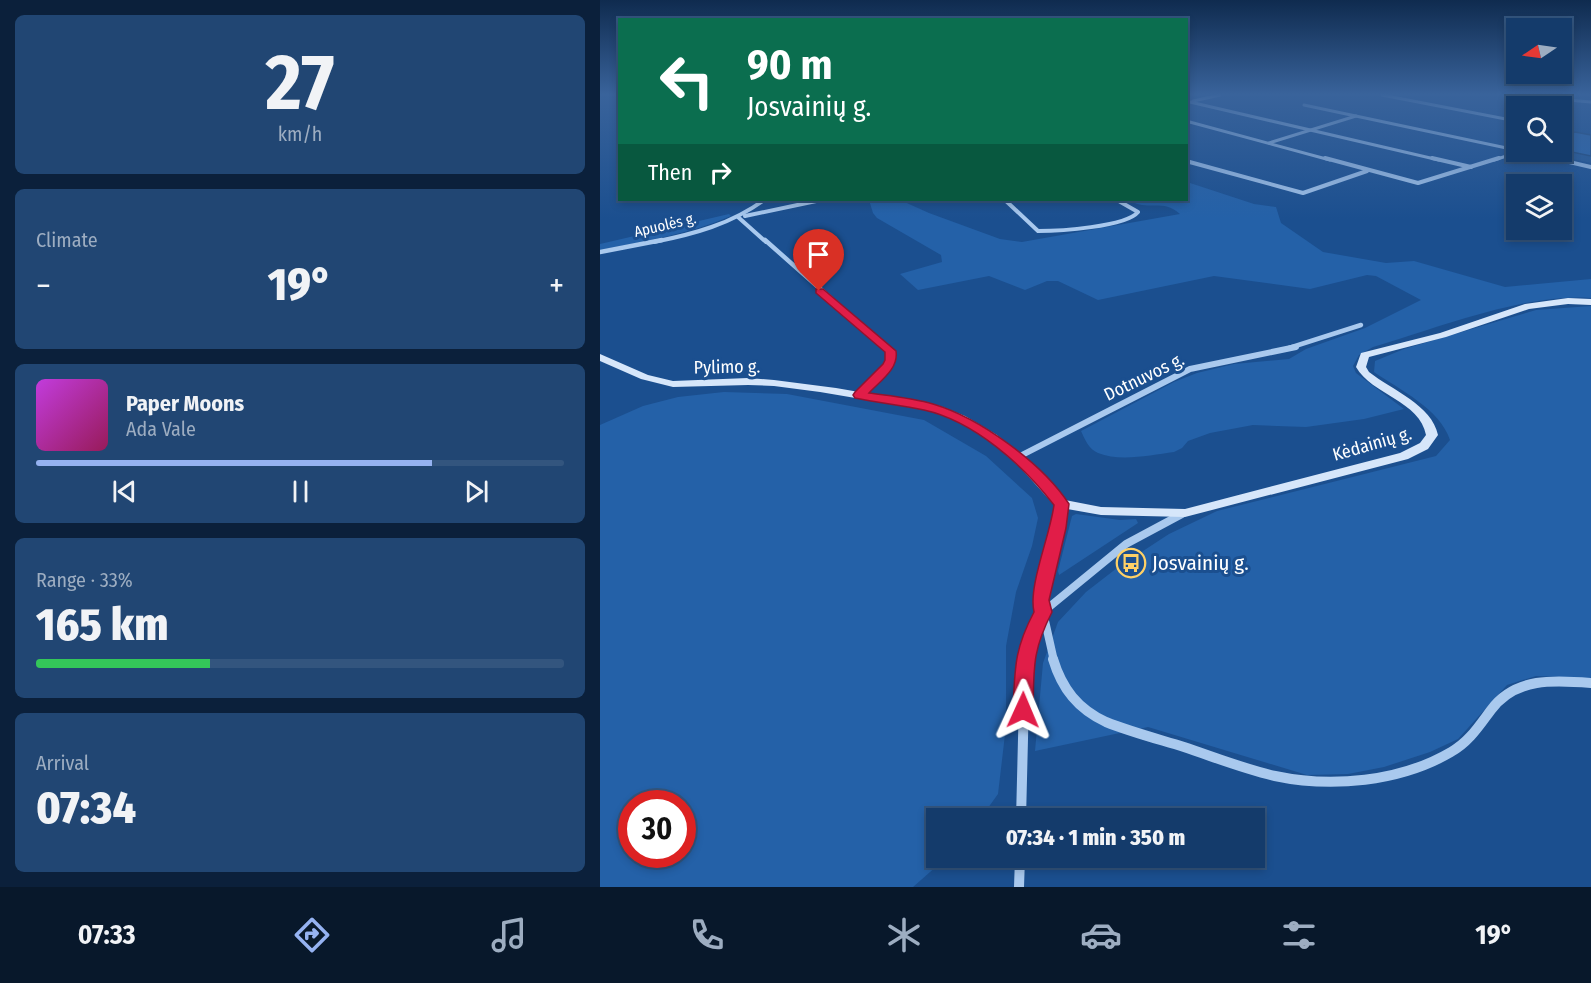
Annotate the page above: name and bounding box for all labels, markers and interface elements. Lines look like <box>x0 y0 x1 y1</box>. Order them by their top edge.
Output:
north arrow <box>1506 18 1572 84</box>
map controls <box>1506 18 1572 240</box>
text: 27 <box>266 36 334 130</box>
text: 90 m <box>747 40 832 90</box>
icon: left <box>648 42 726 120</box>
text: Josvainių g. <box>747 91 871 123</box>
button: search <box>1506 96 1572 162</box>
text: km/h <box>278 122 322 146</box>
icon: right <box>704 156 737 189</box>
text: Then <box>648 159 692 186</box>
button: layers <box>1506 174 1572 240</box>
street label: Apuolės g. <box>632 209 698 241</box>
text: Climate <box>36 228 98 252</box>
pin <box>793 229 844 291</box>
icon: arrive <box>802 238 835 271</box>
text: 19° <box>268 258 332 312</box>
text: − <box>36 266 51 306</box>
text: + <box>549 266 564 306</box>
street label: Dotnuvos g. <box>1100 348 1188 406</box>
street label: Pylimo g. <box>694 355 761 379</box>
text: Paper Moons <box>126 390 244 417</box>
text: Ada Vale <box>126 417 196 441</box>
street label: Kėdainių g. <box>1330 422 1414 466</box>
icon: previous <box>108 475 141 508</box>
icon: pause <box>284 475 317 508</box>
icon: next <box>460 475 493 508</box>
bus stop icon: Josvainių g. <box>1115 547 1147 579</box>
place label: Josvainių g. <box>1152 550 1249 576</box>
text: Range · 33% <box>36 568 133 592</box>
text: 165 km <box>36 598 168 652</box>
position arrow <box>991 678 1055 742</box>
text: Arrival <box>36 751 89 775</box>
text: 07:34 <box>36 781 136 835</box>
speed limit sign: 30 <box>618 790 696 868</box>
text: 07:34 · 1 min · 350 m <box>1006 824 1185 851</box>
icon: directions <box>291 914 333 956</box>
icon: music <box>488 914 530 956</box>
icon: phone <box>686 914 728 956</box>
icon: climate <box>883 914 925 956</box>
icon: car <box>1080 914 1122 956</box>
icon: filters <box>1278 914 1320 956</box>
text: 07:33 <box>78 919 136 951</box>
text: 19° <box>1475 919 1513 951</box>

